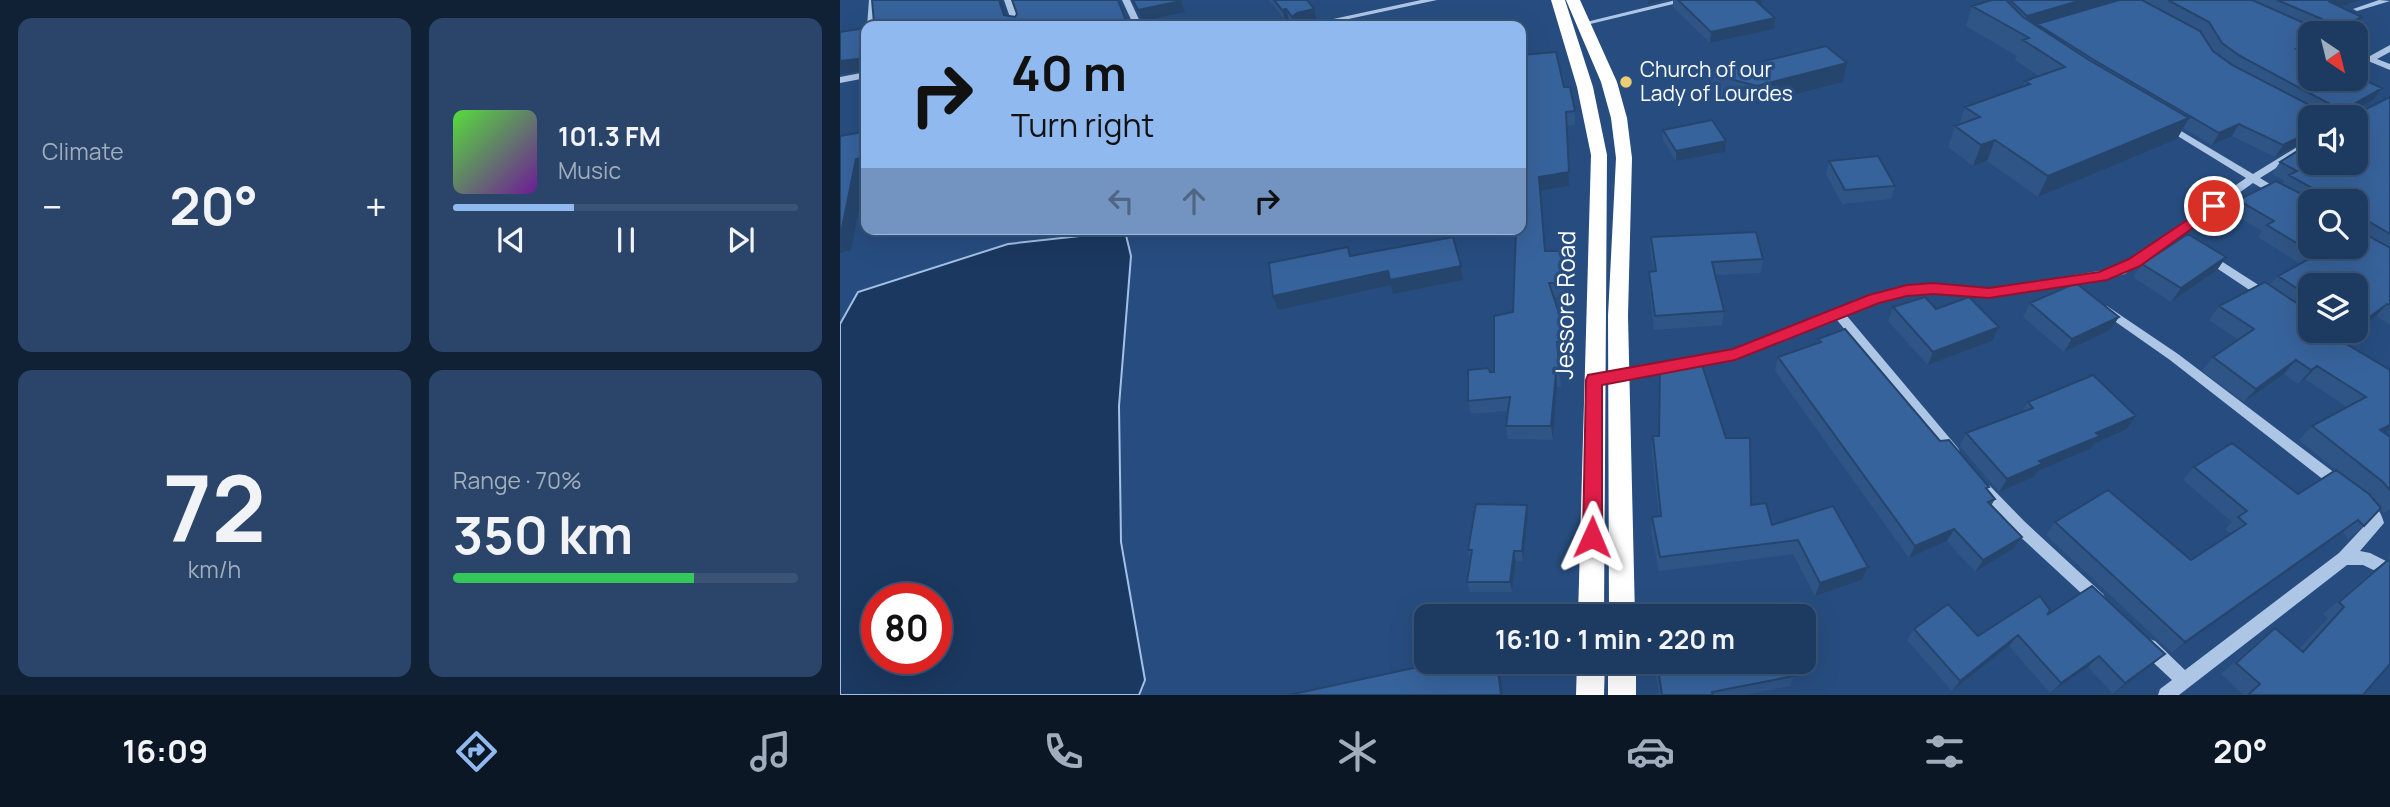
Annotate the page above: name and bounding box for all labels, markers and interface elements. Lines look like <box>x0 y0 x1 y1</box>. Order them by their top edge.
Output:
north arrow <box>2298 21 2368 91</box>
map controls <box>2298 21 2368 343</box>
text: 40 m <box>1011 39 1127 106</box>
icon: right <box>896 49 987 140</box>
place label: Church of our Lady of Lourdes <box>1640 55 1793 107</box>
marker: Church of our Lady of Lourdes <box>1618 74 1634 90</box>
text: Turn right <box>1011 103 1154 147</box>
button: sound <box>2298 105 2368 175</box>
text: 101.3 FM <box>558 118 661 154</box>
text: Climate <box>42 135 124 167</box>
text: Music <box>558 154 621 186</box>
text: 20° <box>170 170 258 241</box>
pin <box>2184 176 2244 236</box>
text: − <box>42 180 63 232</box>
text: + <box>365 180 387 232</box>
icon: left <box>1102 182 1140 220</box>
icon: ahead <box>1175 182 1213 220</box>
icon: right <box>1248 182 1286 220</box>
icon: arrive <box>2195 187 2233 225</box>
button: search <box>2298 189 2368 259</box>
icon: previous <box>492 221 530 259</box>
icon: pause <box>607 221 645 259</box>
icon: next <box>722 221 760 259</box>
street label: Jessore Road <box>1547 230 1582 380</box>
button: layers <box>2298 273 2368 343</box>
text: 72 <box>163 445 266 569</box>
text: Range · 70% <box>453 464 582 496</box>
text: 350 km <box>453 499 633 570</box>
position arrow <box>1555 500 1629 574</box>
text: km/h <box>188 553 241 585</box>
speed limit sign: 80 <box>861 583 952 674</box>
text: 16:10 · 1 min · 220 m <box>1495 621 1735 657</box>
icon: directions <box>452 727 501 776</box>
icon: music <box>746 727 795 776</box>
icon: phone <box>1039 727 1088 776</box>
icon: climate <box>1333 727 1382 776</box>
icon: car <box>1626 727 1675 776</box>
icon: filters <box>1920 727 1969 776</box>
text: 16:09 <box>122 729 208 773</box>
text: 20° <box>2213 729 2268 773</box>

